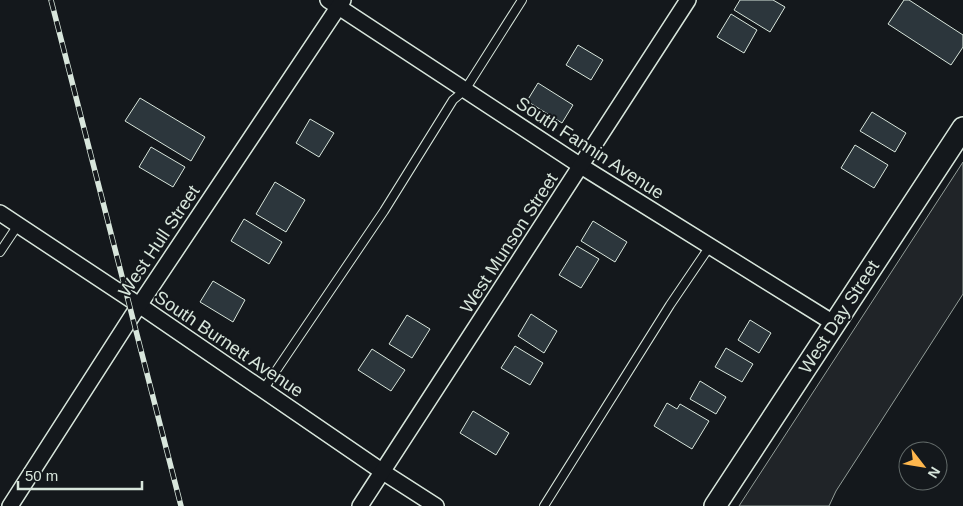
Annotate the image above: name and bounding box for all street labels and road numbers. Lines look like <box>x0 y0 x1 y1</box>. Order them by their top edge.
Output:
street label: South Fannin Avenue <box>513 93 667 203</box>
street label: West Munson Street <box>456 169 562 317</box>
street label: West Hull Street <box>114 182 204 300</box>
street label: West Day Street <box>795 257 883 377</box>
street label: South Burnett Avenue <box>151 287 307 401</box>

